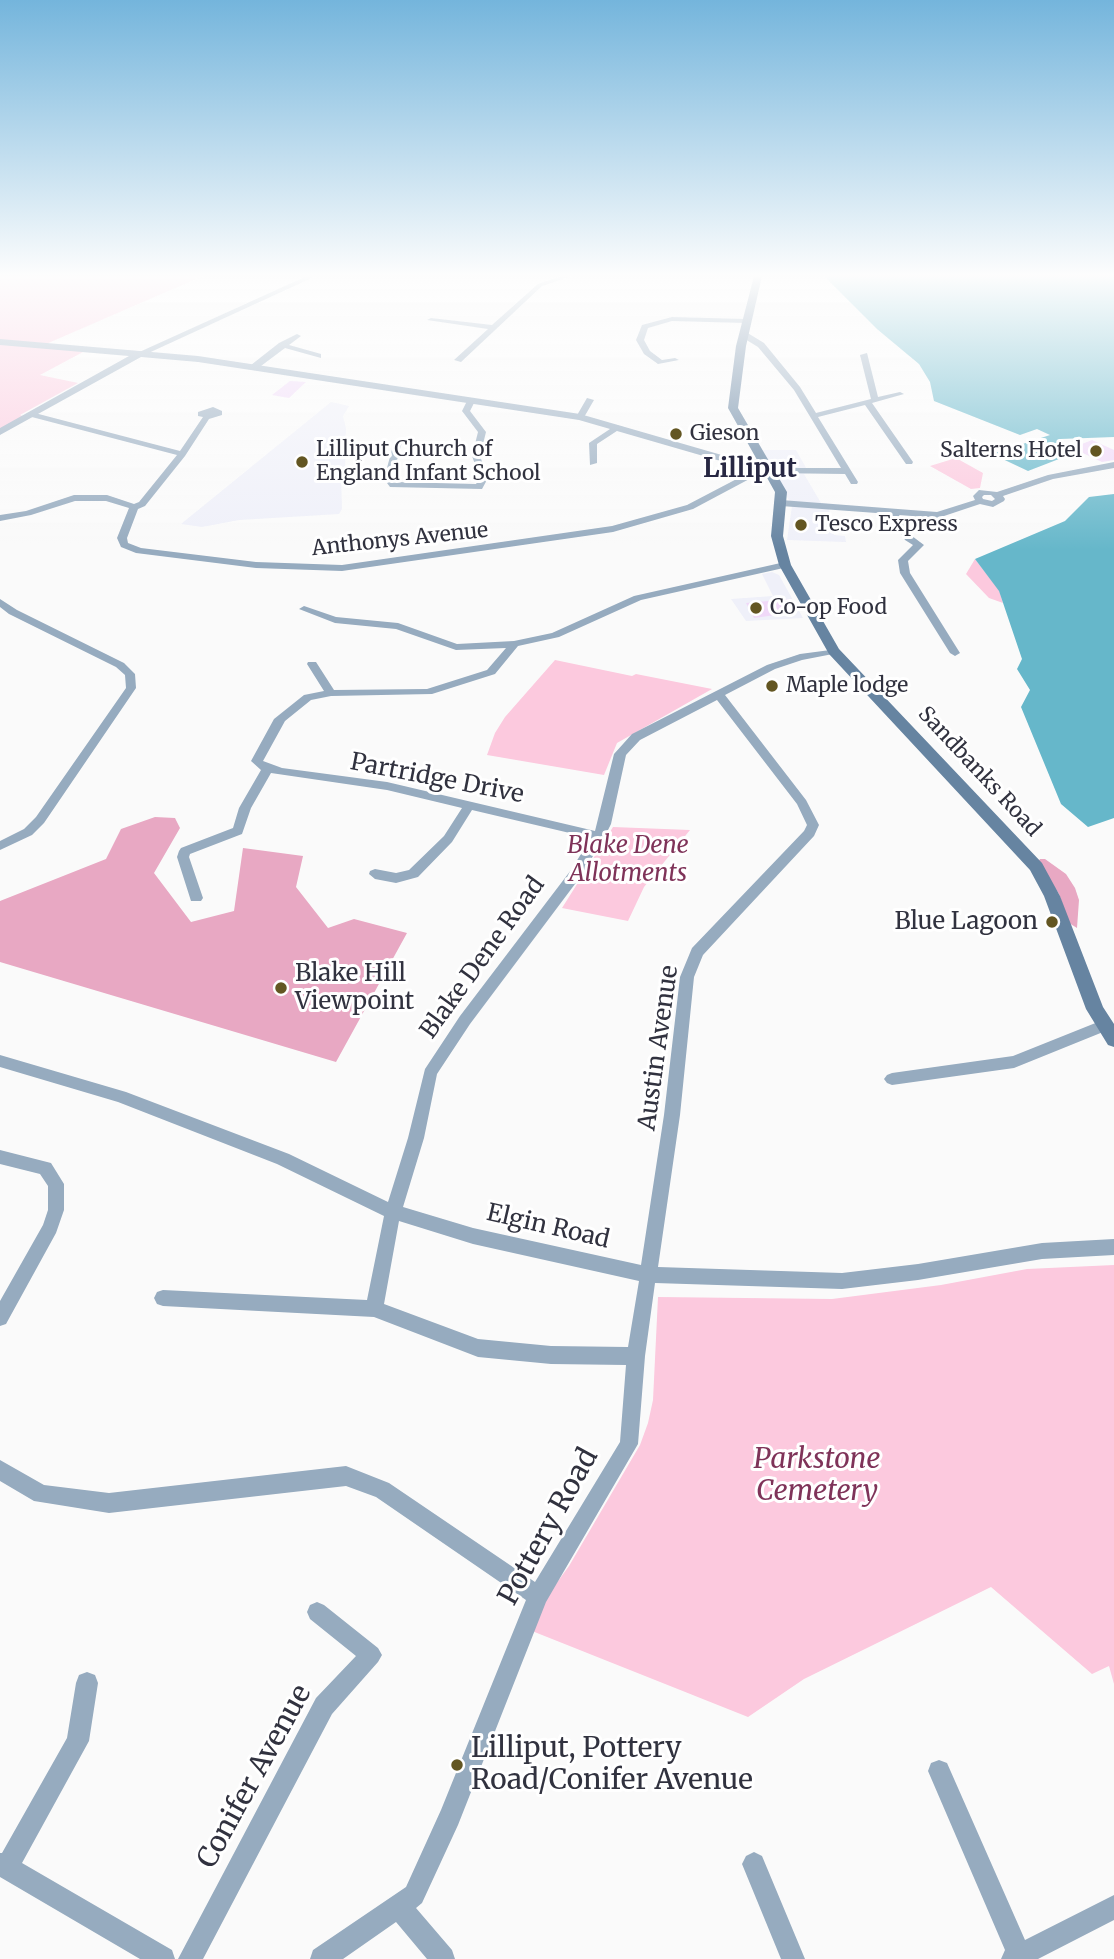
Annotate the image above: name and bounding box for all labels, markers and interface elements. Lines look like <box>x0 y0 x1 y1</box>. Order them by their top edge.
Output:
place label: Gieson <box>690 421 759 447</box>
marker: Gieson <box>668 426 684 442</box>
place label: Lilliput Church of England Infant School <box>316 437 541 487</box>
place label: Salterns Hotel <box>940 438 1082 464</box>
marker: Salterns Hotel <box>1088 443 1104 459</box>
marker: Lilliput Church of England Infant School <box>294 454 310 470</box>
district label: Lilliput <box>703 454 797 486</box>
place label: Tesco Express <box>815 512 958 538</box>
marker: Tesco Express <box>793 517 809 533</box>
street label: Anthonys Avenue <box>311 518 489 562</box>
place label: Co-op Food <box>770 595 887 621</box>
marker: Co-op Food <box>748 600 764 616</box>
place label: Maple lodge <box>786 673 908 699</box>
marker: Maple lodge <box>764 678 780 694</box>
street label: Sandbanks Road <box>912 702 1046 842</box>
street label: Partridge Drive <box>348 748 526 810</box>
park label: Blake Dene Allotments <box>567 832 689 888</box>
street label: Blake Dene Road <box>415 872 551 1044</box>
place label: Blue Lagoon <box>894 908 1038 936</box>
marker: Blue Lagoon <box>1044 914 1060 930</box>
place label: Blake Hill Viewpoint <box>295 960 414 1016</box>
street label: Austin Avenue <box>633 964 685 1132</box>
marker: Blake Hill Viewpoint <box>273 980 289 996</box>
street label: Elgin Road <box>484 1199 612 1255</box>
street label: Pottery Road <box>492 1443 606 1611</box>
park label: Parkstone Cemetery <box>754 1443 880 1509</box>
street label: Conifer Avenue <box>191 1680 319 1874</box>
place label: Lilliput, Pottery Road/Conifer Avenue <box>471 1732 753 1798</box>
marker: Lilliput, Pottery Road/Conifer Avenue <box>449 1757 465 1773</box>

